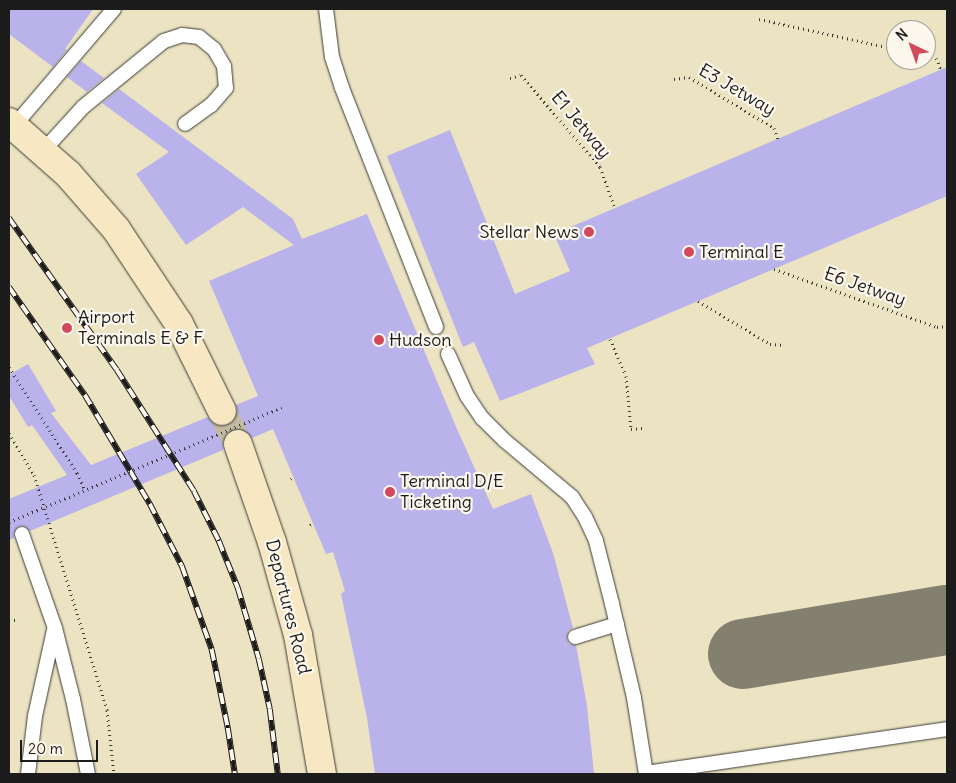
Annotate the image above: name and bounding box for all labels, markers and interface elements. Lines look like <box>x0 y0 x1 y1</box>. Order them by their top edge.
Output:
north arrow <box>886 20 936 70</box>
text: N <box>892 25 911 45</box>
street label: E3 Jetway <box>695 60 779 120</box>
street label: E1 Jetway <box>547 87 615 163</box>
place label: Stellar News <box>479 221 579 243</box>
marker: Stellar News <box>583 226 595 238</box>
place label: Terminal E <box>699 241 784 263</box>
marker: Terminal E <box>683 246 695 258</box>
street label: E6 Jetway <box>821 263 909 311</box>
place label: Airport Terminals E & F <box>78 307 203 350</box>
marker: Airport Terminals E & F <box>60 321 74 335</box>
place label: Hudson <box>389 329 452 351</box>
marker: Hudson <box>373 334 385 346</box>
place label: Terminal D/E Ticketing <box>400 471 504 514</box>
marker: Terminal D/E Ticketing <box>384 486 396 498</box>
street label: Departures Road <box>261 537 315 677</box>
scale bar <box>22 730 100 762</box>
text: 20 m <box>28 739 63 758</box>

